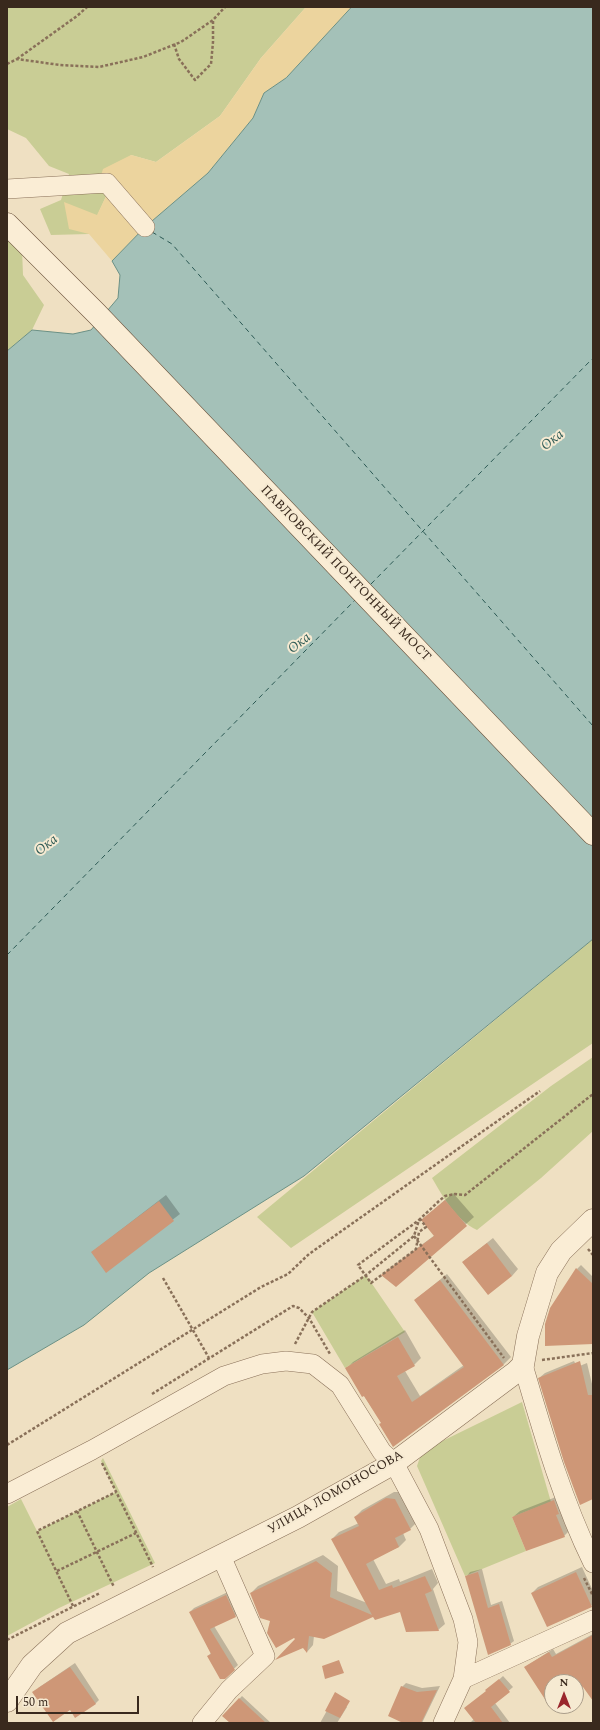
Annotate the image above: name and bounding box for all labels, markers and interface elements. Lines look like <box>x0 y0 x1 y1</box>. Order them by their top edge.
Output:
water label: Ока <box>538 427 568 455</box>
street label: ПАВЛОВСКИЙ ПОНТОННЫЙ МОСТ <box>256 483 434 665</box>
water label: Ока <box>285 630 315 658</box>
water label: Ока <box>32 832 62 860</box>
street label: УЛИЦА ЛОМОНОСОВА <box>266 1448 406 1538</box>
north arrow <box>544 1674 584 1714</box>
text: N <box>560 1674 568 1691</box>
scale bar <box>18 1688 141 1714</box>
text: 50 m <box>23 1693 48 1712</box>

